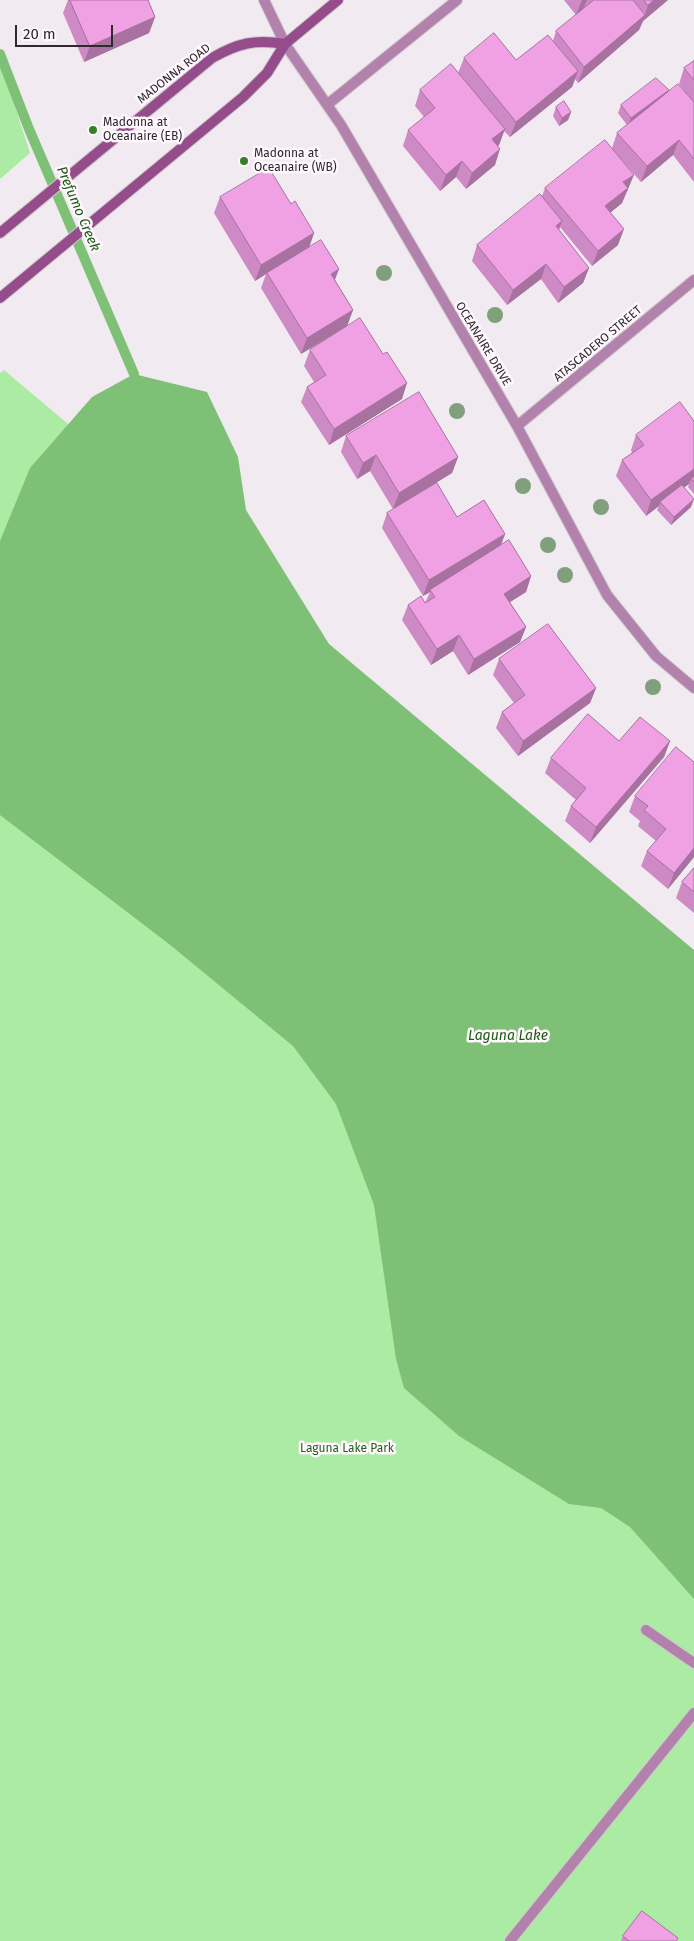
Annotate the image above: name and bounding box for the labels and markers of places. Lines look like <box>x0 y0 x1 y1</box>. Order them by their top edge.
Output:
place label: Madonna at Oceanaire (EB) <box>103 116 182 144</box>
marker: Madonna at Oceanaire (EB) <box>87 124 99 136</box>
place label: Madonna at Oceanaire (WB) <box>254 147 337 175</box>
marker: Madonna at Oceanaire (WB) <box>238 155 250 167</box>

